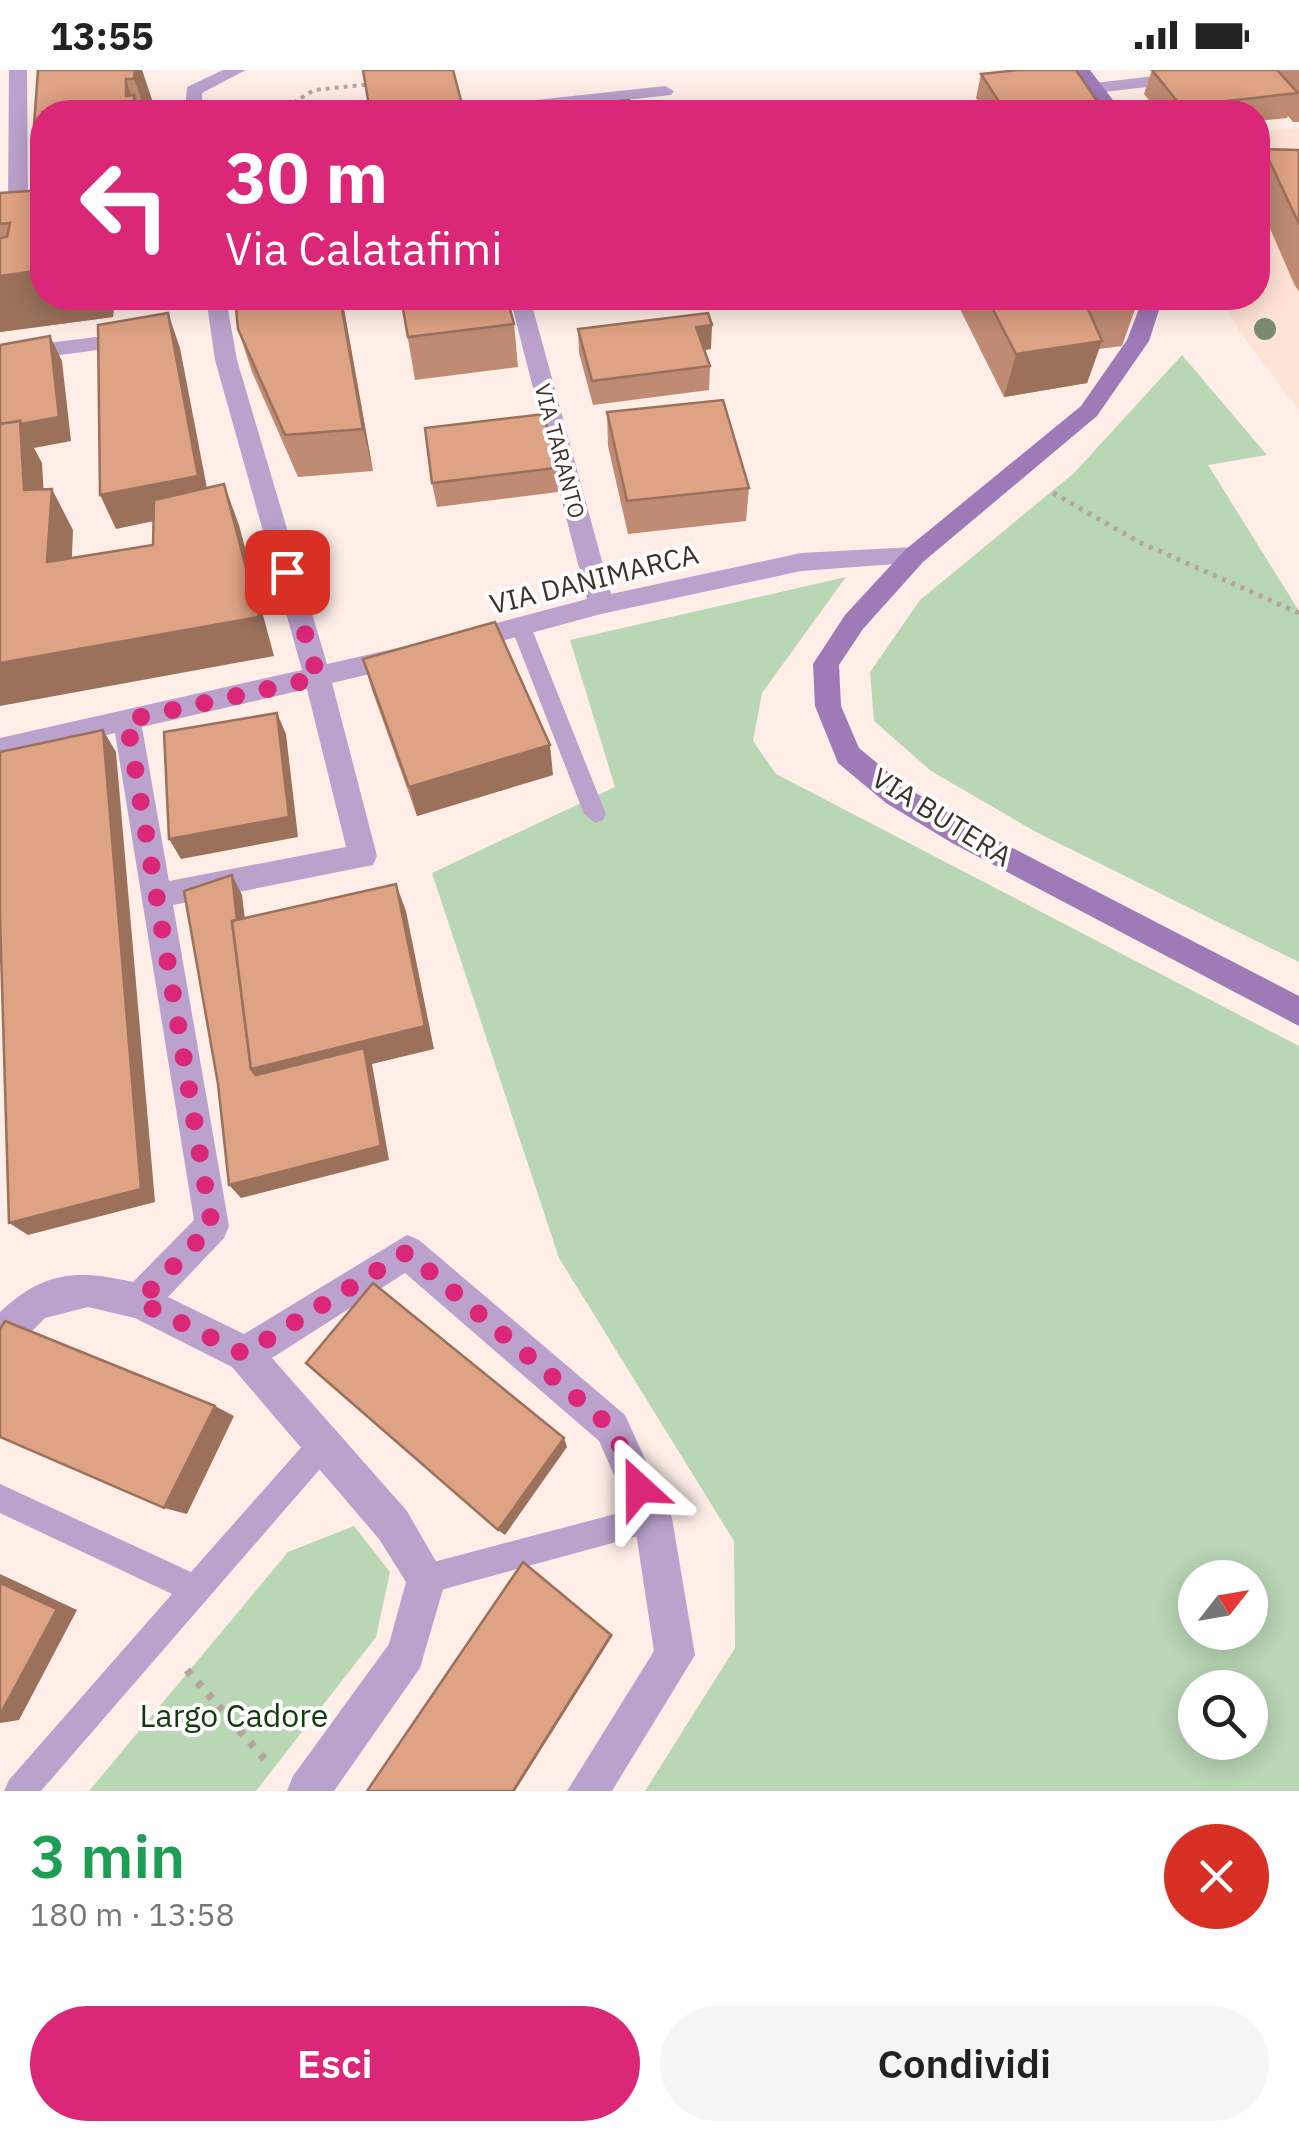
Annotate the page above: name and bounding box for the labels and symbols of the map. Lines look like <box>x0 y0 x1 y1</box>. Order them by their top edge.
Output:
street label: VIA TARANTO <box>529 380 592 521</box>
pin <box>245 530 330 615</box>
street label: VIA DANIMARCA <box>486 535 702 622</box>
street label: VIA BUTERA <box>865 759 1019 874</box>
position arrow <box>587 1436 691 1540</box>
north arrow <box>1178 1560 1268 1650</box>
park label: Largo Cadore <box>140 1694 328 1736</box>

